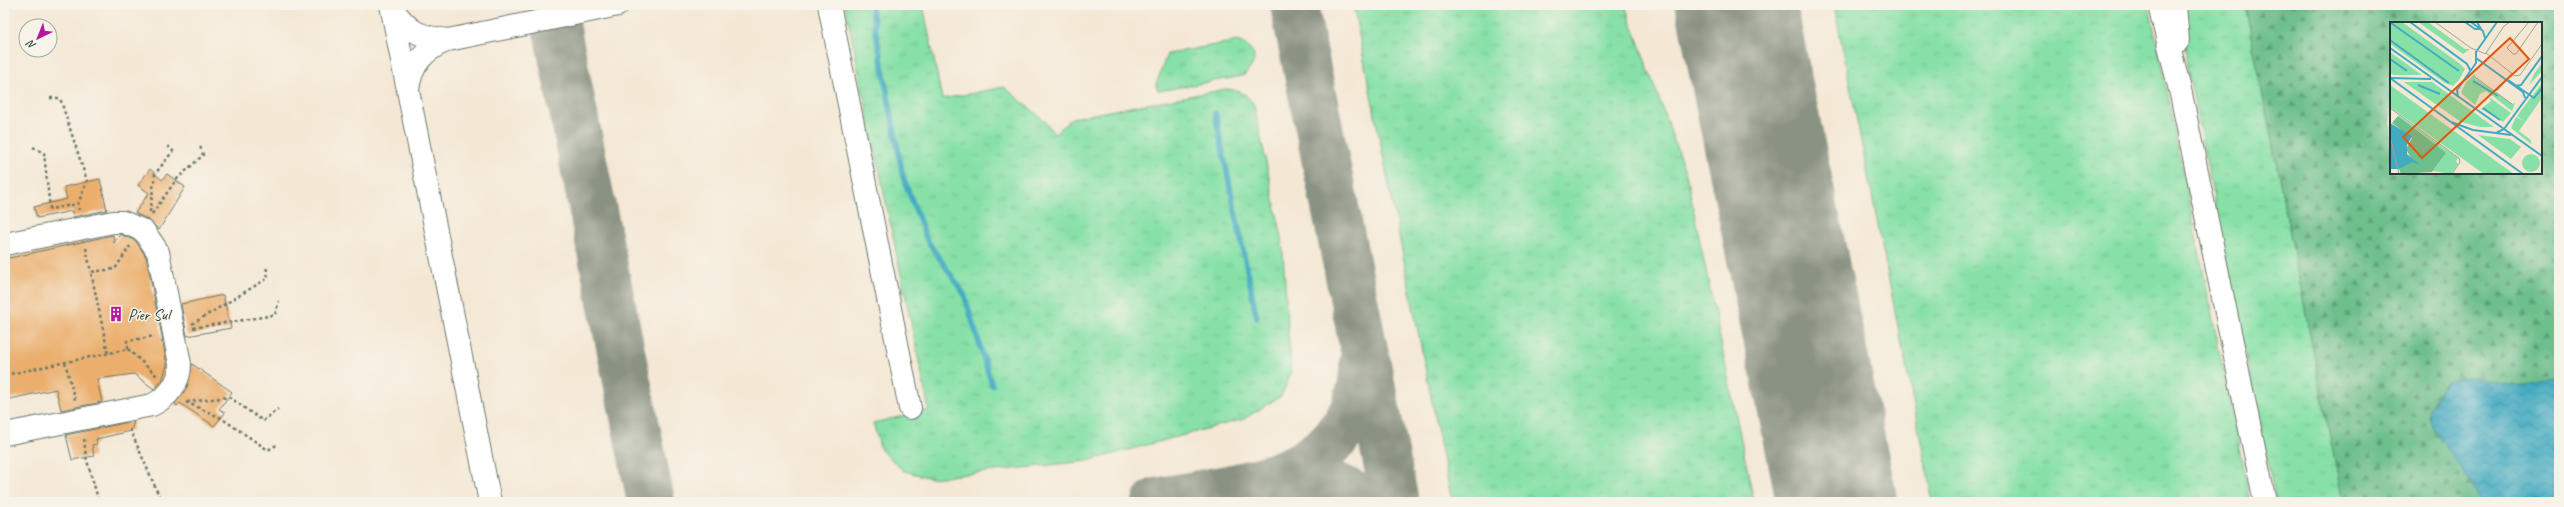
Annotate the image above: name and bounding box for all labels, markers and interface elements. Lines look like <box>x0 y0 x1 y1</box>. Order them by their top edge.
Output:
north arrow <box>18 18 58 58</box>
inset map <box>2390 22 2542 174</box>
text: N <box>22 36 38 53</box>
building icon: Píer Sul <box>107 305 125 323</box>
place label: Píer Sul <box>128 305 173 325</box>

